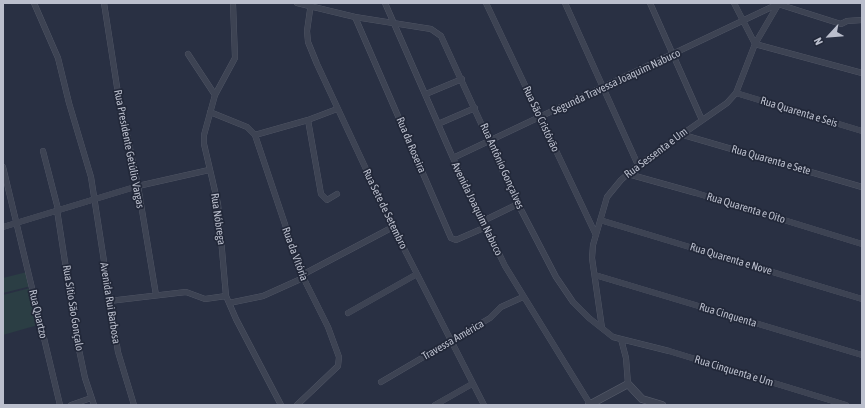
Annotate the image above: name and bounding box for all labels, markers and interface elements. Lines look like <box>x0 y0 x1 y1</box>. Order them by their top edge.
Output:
north arrow <box>809 16 849 56</box>
text: N <box>811 36 825 47</box>
street label: Segunda Travessa Joaquim Nabuco <box>549 46 683 118</box>
street label: Rua São Cristóvão <box>520 84 562 154</box>
street label: Rua Presidente Getúlio Vargas <box>111 89 147 209</box>
street label: Rua Quarenta e Seis <box>759 94 839 130</box>
street label: Rua da Roseira <box>393 115 429 175</box>
street label: Rua Antônio Gonçalves <box>477 121 527 211</box>
street label: Rua Sessenta e Um <box>622 125 690 181</box>
street label: Rua Quarenta e Sete <box>730 142 812 178</box>
street label: Avenida Joaquim Nabuco <box>449 160 505 258</box>
street label: Rua Sete de Setembro <box>360 167 410 251</box>
street label: Rua Quarenta e Oito <box>705 190 787 226</box>
street label: Rua Nóbrega <box>208 192 228 246</box>
street label: Rua da Vitória <box>279 225 311 283</box>
street label: Rua Quarenta e Nove <box>688 240 774 278</box>
street label: Avenida Rui Barbosa <box>97 261 123 345</box>
street label: Rua Sítio São Gonçalo <box>60 264 86 352</box>
street label: Rua Quartzo <box>26 288 50 340</box>
street label: Rua Cinquenta <box>698 300 758 330</box>
street label: Travessa América <box>420 317 486 363</box>
street label: Rua Cinquenta e Um <box>693 353 775 389</box>

